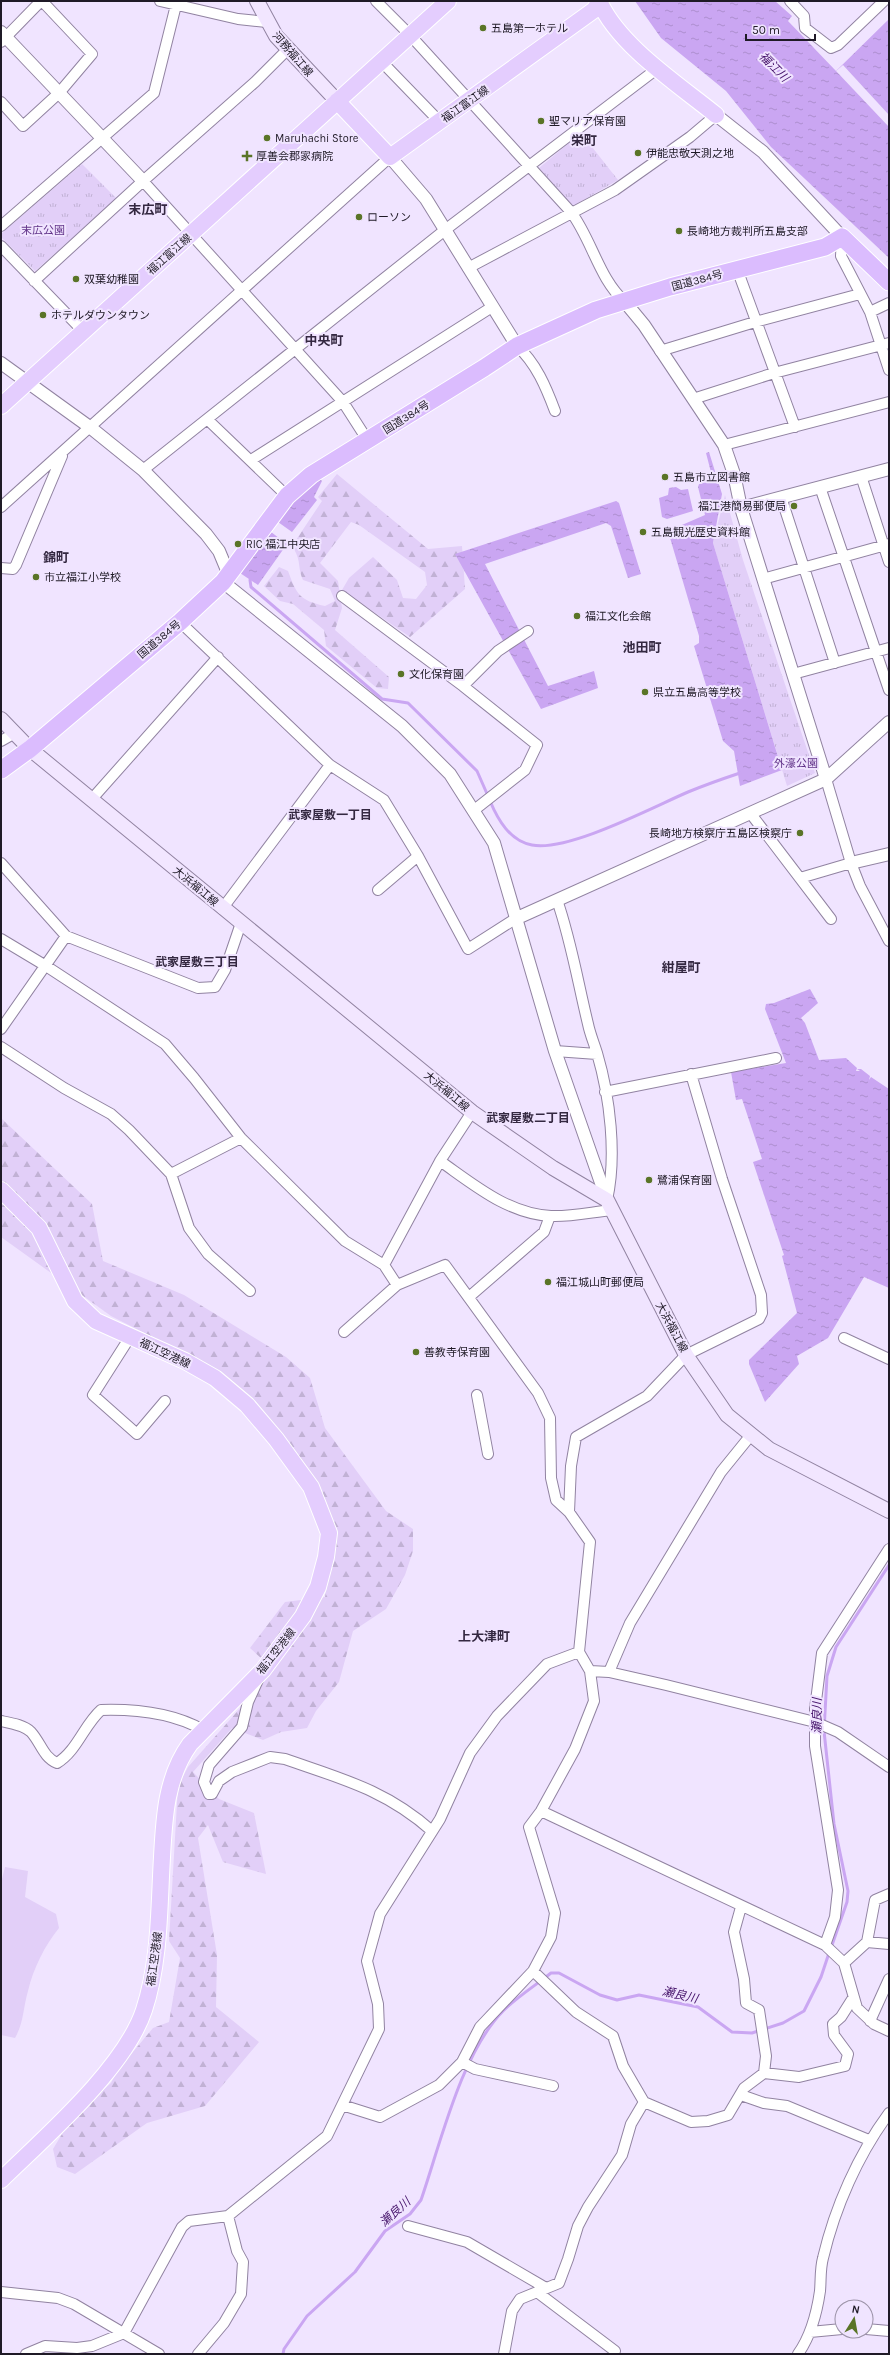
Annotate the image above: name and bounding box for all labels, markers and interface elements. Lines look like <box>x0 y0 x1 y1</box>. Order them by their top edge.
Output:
scale bar <box>746 16 815 42</box>
place label: 五島第一ホテル <box>491 22 568 35</box>
marker: 五島第一ホテル <box>478 23 488 33</box>
text: 50 m <box>752 23 780 37</box>
street label: 河務福江線 <box>270 29 316 79</box>
water label: 福江川 <box>756 49 793 86</box>
street label: 福江富江線 <box>439 83 492 126</box>
place label: 聖マリア保育園 <box>549 115 626 128</box>
marker: 聖マリア保育園 <box>536 116 546 126</box>
place label: Maruhachi Store <box>275 132 359 145</box>
marker: Maruhachi Store <box>262 133 272 143</box>
district label: 栄町 <box>571 133 597 148</box>
place label: 伊能忠敬天測之地 <box>646 147 734 160</box>
marker: 伊能忠敬天測之地 <box>633 148 643 158</box>
marker: 厚善会郡家病院 <box>241 150 253 162</box>
place label: 厚善会郡家病院 <box>256 150 333 163</box>
district label: 末広町 <box>128 202 168 217</box>
place label: ローソン <box>367 211 411 224</box>
marker: ローソン <box>354 212 364 222</box>
park label: 末広公園 <box>21 224 65 237</box>
place label: 長崎地方裁判所五島支部 <box>687 225 808 238</box>
marker: 長崎地方裁判所五島支部 <box>674 226 684 236</box>
street label: 福江富江線 <box>145 231 194 278</box>
street label: 国道384号 <box>670 267 724 294</box>
place label: 双葉幼稚園 <box>84 273 139 286</box>
marker: 双葉幼稚園 <box>71 274 81 284</box>
place label: ホテルダウンタウン <box>51 309 150 322</box>
marker: ホテルダウンタウン <box>38 310 48 320</box>
district label: 中央町 <box>304 333 344 348</box>
street label: 国道384号 <box>381 398 432 437</box>
place label: 五島市立図書館 <box>673 471 750 484</box>
marker: 五島市立図書館 <box>660 472 670 482</box>
place label: 福江港簡易郵便局 <box>698 500 786 513</box>
marker: 福江港簡易郵便局 <box>789 501 799 511</box>
place label: 五島観光歴史資料館 <box>651 526 750 539</box>
marker: 五島観光歴史資料館 <box>638 527 648 537</box>
place label: RIC 福江中央店 <box>246 538 320 551</box>
marker: RIC 福江中央店 <box>233 539 243 549</box>
district label: 錦町 <box>43 550 69 565</box>
place label: 市立福江小学校 <box>44 571 121 584</box>
marker: 市立福江小学校 <box>31 572 41 582</box>
place label: 福江文化会館 <box>585 610 651 623</box>
marker: 福江文化会館 <box>572 611 582 621</box>
street label: 国道384号 <box>135 618 184 661</box>
district label: 池田町 <box>622 640 662 655</box>
place label: 文化保育園 <box>409 668 464 681</box>
marker: 文化保育園 <box>396 669 406 679</box>
place label: 県立五島高等学校 <box>653 686 741 699</box>
marker: 県立五島高等学校 <box>640 687 650 697</box>
park label: 外濠公園 <box>774 757 818 770</box>
district label: 武家屋敷一丁目 <box>288 808 372 822</box>
place label: 長崎地方検察庁五島区検察庁 <box>649 827 792 840</box>
marker: 長崎地方検察庁五島区検察庁 <box>795 828 805 838</box>
street label: 大浜福江線 <box>170 864 221 909</box>
district label: 武家屋敷三丁目 <box>155 955 239 969</box>
district label: 紺屋町 <box>661 960 701 975</box>
street label: 大浜福江線 <box>421 1069 472 1114</box>
district label: 武家屋敷二丁目 <box>486 1111 570 1125</box>
place label: 鷺浦保育園 <box>657 1174 712 1187</box>
marker: 鷺浦保育園 <box>644 1175 654 1185</box>
place label: 福江城山町郵便局 <box>556 1276 644 1289</box>
marker: 福江城山町郵便局 <box>543 1277 553 1287</box>
street label: 大浜福江線 <box>653 1300 690 1355</box>
street label: 福江空港線 <box>137 1336 192 1371</box>
place label: 善教寺保育園 <box>424 1346 490 1359</box>
marker: 善教寺保育園 <box>411 1347 421 1357</box>
street label: 福江空港線 <box>254 1626 298 1677</box>
district label: 上大津町 <box>458 1629 510 1644</box>
water label: 瀬良川 <box>810 1696 824 1734</box>
street label: 福江空港線 <box>144 1931 165 1987</box>
water label: 瀬良川 <box>661 1984 701 2006</box>
water label: 瀬良川 <box>377 2193 415 2229</box>
north arrow <box>834 2299 874 2339</box>
text: N <box>851 2303 861 2317</box>

